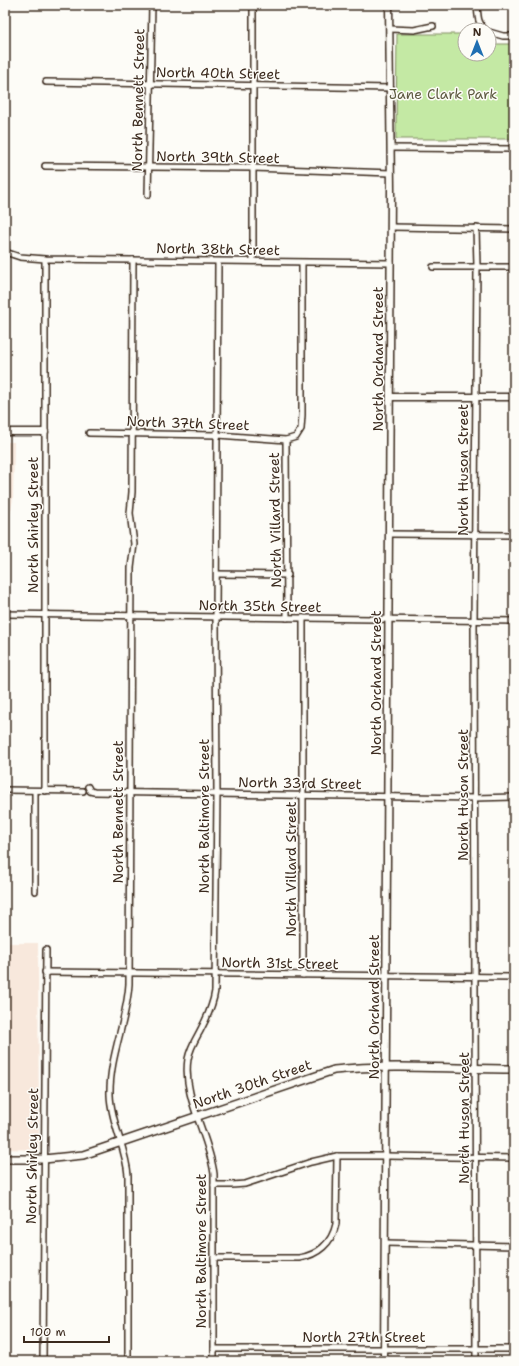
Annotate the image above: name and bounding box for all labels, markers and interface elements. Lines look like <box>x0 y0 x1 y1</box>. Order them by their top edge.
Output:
north arrow <box>457 22 497 62</box>
text: N <box>473 25 482 40</box>
street label: North Bennett Street <box>128 28 148 172</box>
street label: North 40th Street <box>156 63 280 83</box>
park label: Jane Clark Park <box>389 85 497 103</box>
street label: North 39th Street <box>156 147 280 167</box>
street label: North 38th Street <box>156 239 280 259</box>
street label: North Orchard Street <box>369 286 387 432</box>
street label: North Huson Street <box>454 404 472 536</box>
street label: North 37th Street <box>126 412 250 434</box>
street label: North Villard Street <box>265 452 285 588</box>
street label: North Shirley Street <box>24 457 42 593</box>
street label: North 35th Street <box>198 596 322 616</box>
street label: North Orchard Street <box>367 610 385 756</box>
street label: North Huson Street <box>454 729 472 861</box>
street label: North Baltimore Street <box>195 739 213 893</box>
street label: North Bennett Street <box>109 740 127 884</box>
street label: North 33rd Street <box>238 773 362 793</box>
street label: North Villard Street <box>282 801 300 937</box>
street label: North Orchard Street <box>365 934 383 1080</box>
street label: North 31st Street <box>221 953 339 973</box>
street label: North Huson Street <box>455 1052 473 1184</box>
street label: North 30th Street <box>190 1055 314 1113</box>
street label: North Shirley Street <box>22 1088 42 1224</box>
street label: North Baltimore Street <box>192 1174 210 1328</box>
scale bar <box>24 1318 109 1344</box>
text: 100 m <box>30 1324 66 1340</box>
street label: North 27th Street <box>302 1328 426 1346</box>

